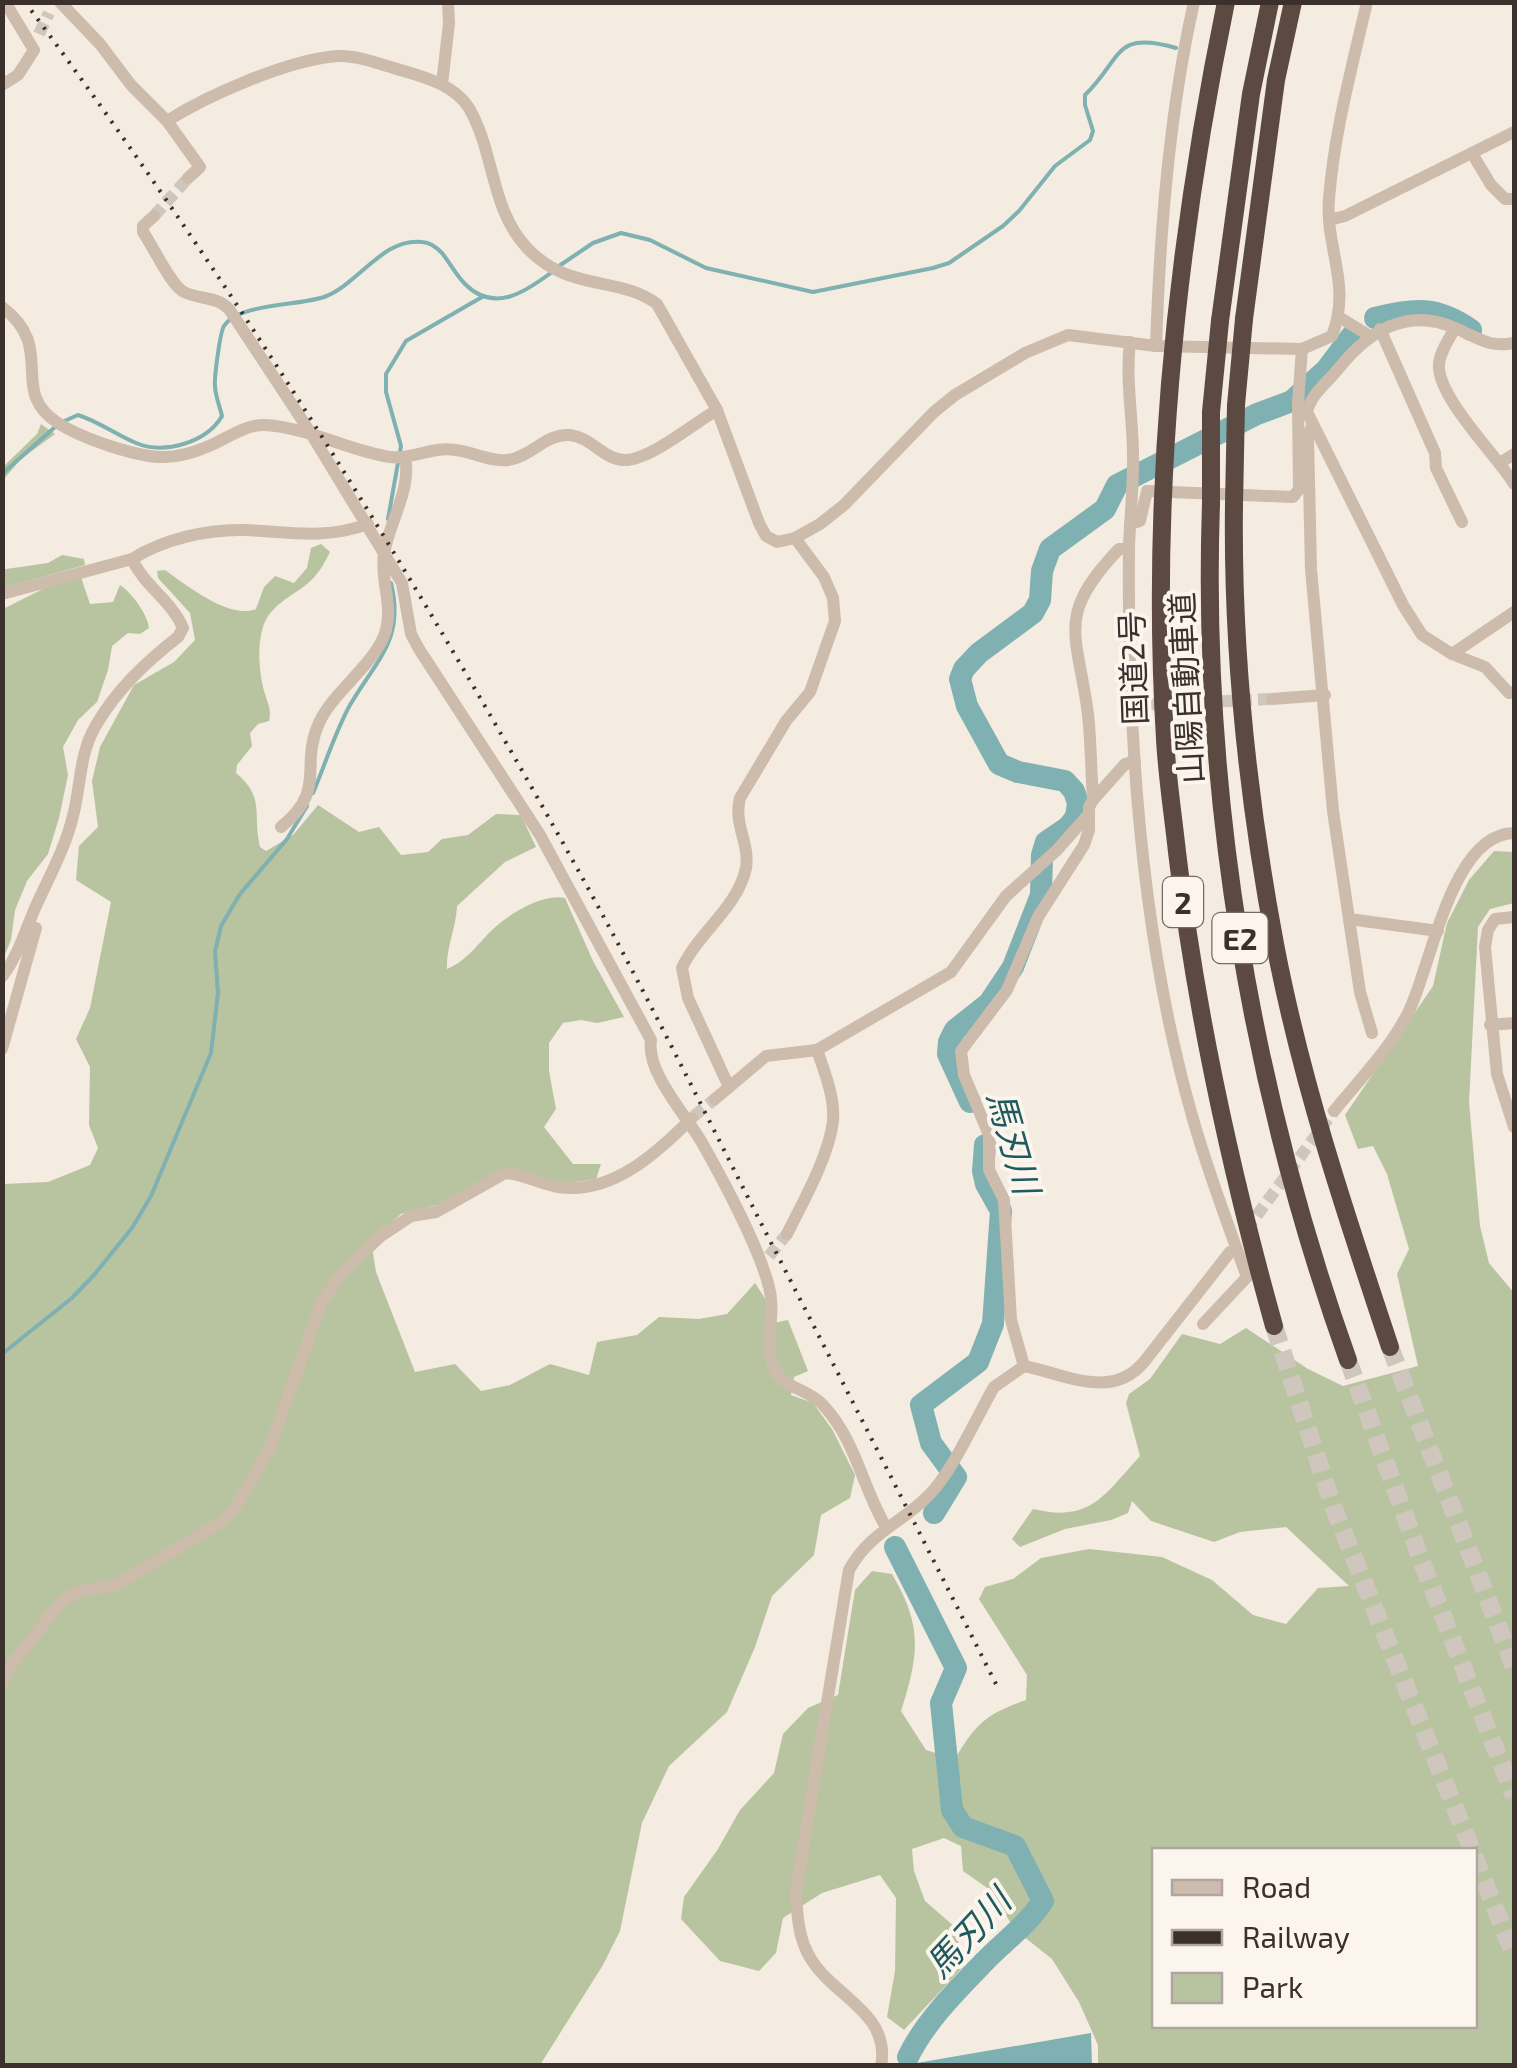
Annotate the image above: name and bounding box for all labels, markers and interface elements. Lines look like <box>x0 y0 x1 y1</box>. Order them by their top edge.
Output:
street label: 山陽自動車道 <box>1161 591 1209 785</box>
street label: 国道2号 <box>1111 610 1153 726</box>
road number: 2 <box>1163 877 1203 927</box>
road number: E2 <box>1212 913 1268 963</box>
water label: 馬刃川 <box>980 1086 1051 1202</box>
legend <box>1152 1848 1477 2028</box>
text: Road <box>1242 1868 1311 1904</box>
water label: 馬刃川 <box>916 1876 1021 1985</box>
text: Railway <box>1242 1918 1350 1954</box>
text: Park <box>1242 1968 1303 2004</box>

